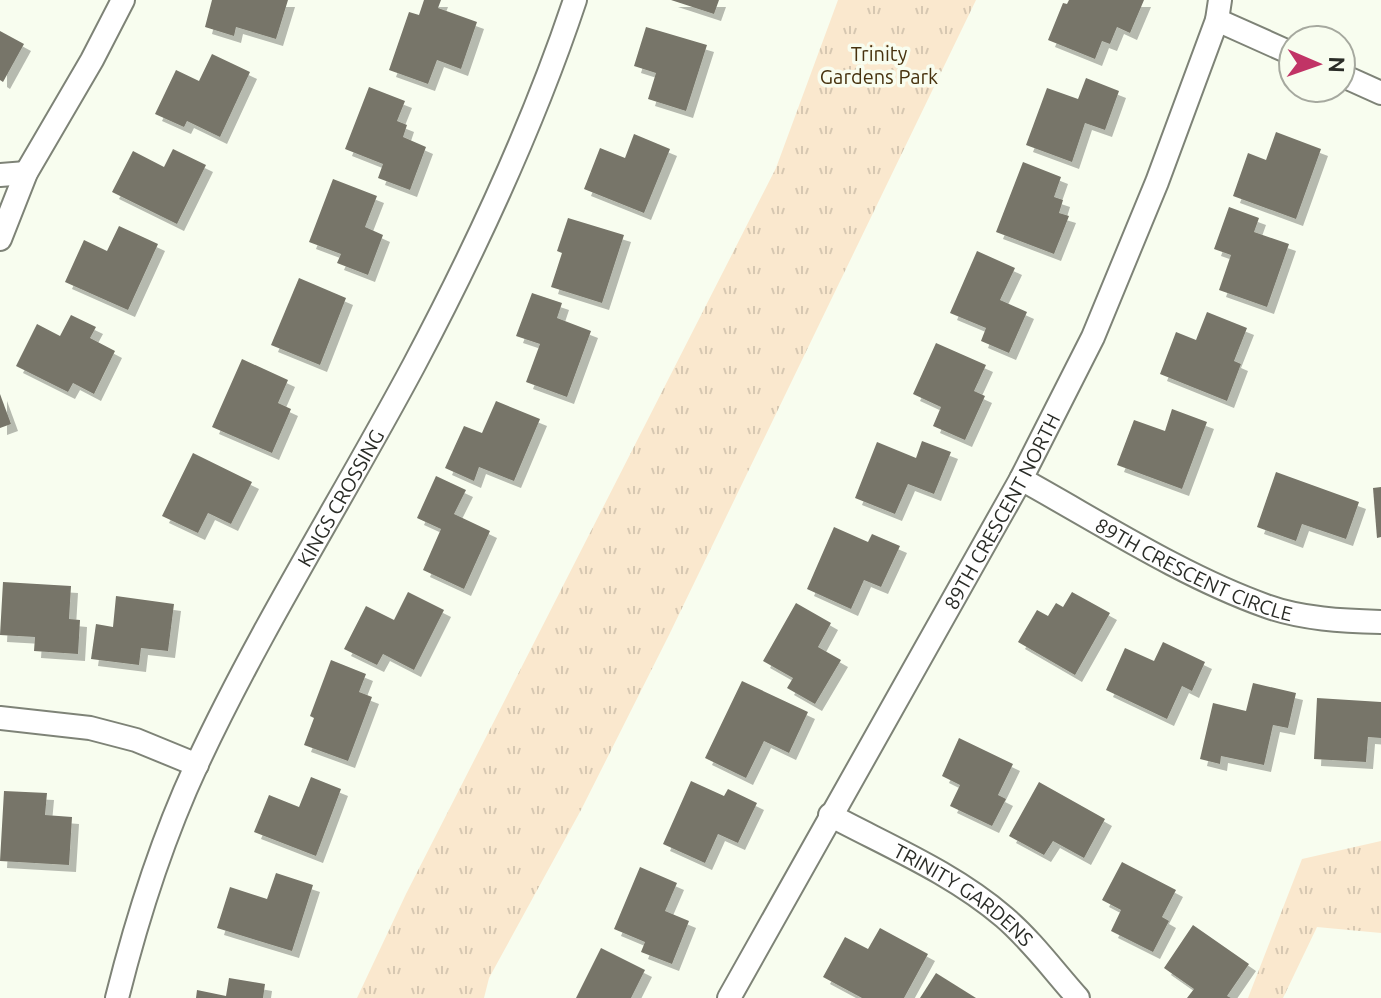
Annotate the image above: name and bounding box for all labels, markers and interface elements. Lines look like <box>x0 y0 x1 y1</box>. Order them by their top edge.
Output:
north arrow <box>1277 24 1357 104</box>
park label: Trinity Gardens Park <box>820 42 938 88</box>
text: N <box>1325 56 1350 73</box>
street label: 89TH CRESCENT NORTH <box>939 409 1064 613</box>
street label: KINGS CROSSING <box>292 425 388 570</box>
street label: 89TH CRESCENT CIRCLE <box>1092 513 1295 625</box>
street label: TRINITY GARDENS <box>890 838 1038 950</box>

